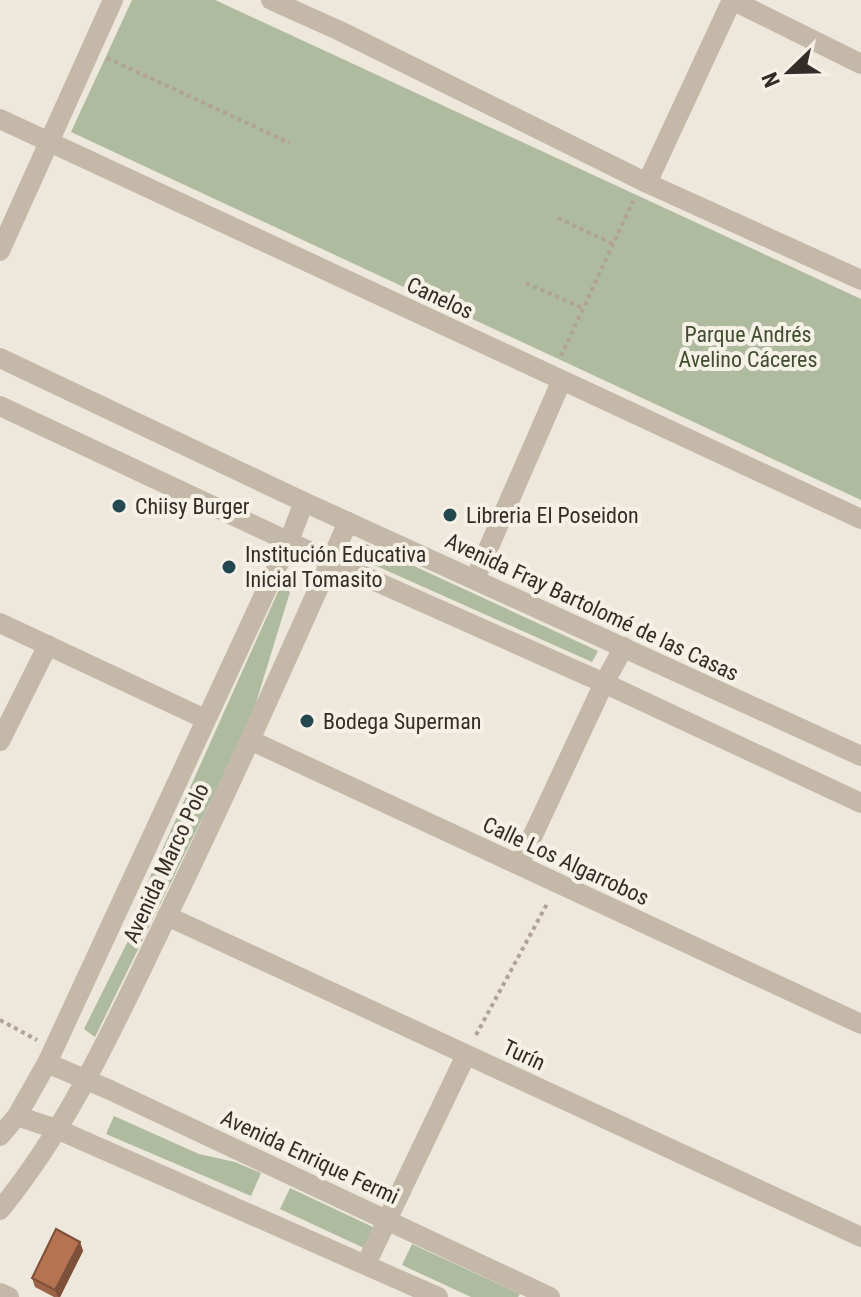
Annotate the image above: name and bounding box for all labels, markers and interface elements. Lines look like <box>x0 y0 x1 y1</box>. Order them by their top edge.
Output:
north arrow <box>749 32 829 112</box>
text: N <box>757 69 785 91</box>
street label: Canelos <box>403 272 477 324</box>
park label: Parque Andrés Avelino Cáceres <box>679 322 817 372</box>
place label: Chiisy Burger <box>135 494 250 519</box>
marker: Chiisy Burger <box>110 497 128 515</box>
place label: Libreria El Poseidon <box>466 503 639 528</box>
marker: Libreria El Poseidon <box>441 506 459 524</box>
street label: Avenida Fray Bartolomé de las Casas <box>441 528 743 686</box>
place label: Institución Educativa Inicial Tomasito <box>245 542 426 592</box>
marker: Institución Educativa Inicial Tomasito <box>220 558 238 576</box>
place label: Bodega Superman <box>323 709 481 734</box>
marker: Bodega Superman <box>298 712 316 730</box>
street label: Avenida Marco Polo <box>118 779 214 947</box>
street label: Calle Los Algarrobos <box>479 812 653 910</box>
street label: Turín <box>499 1034 549 1076</box>
street label: Avenida Enrique Fermi <box>217 1105 403 1209</box>

